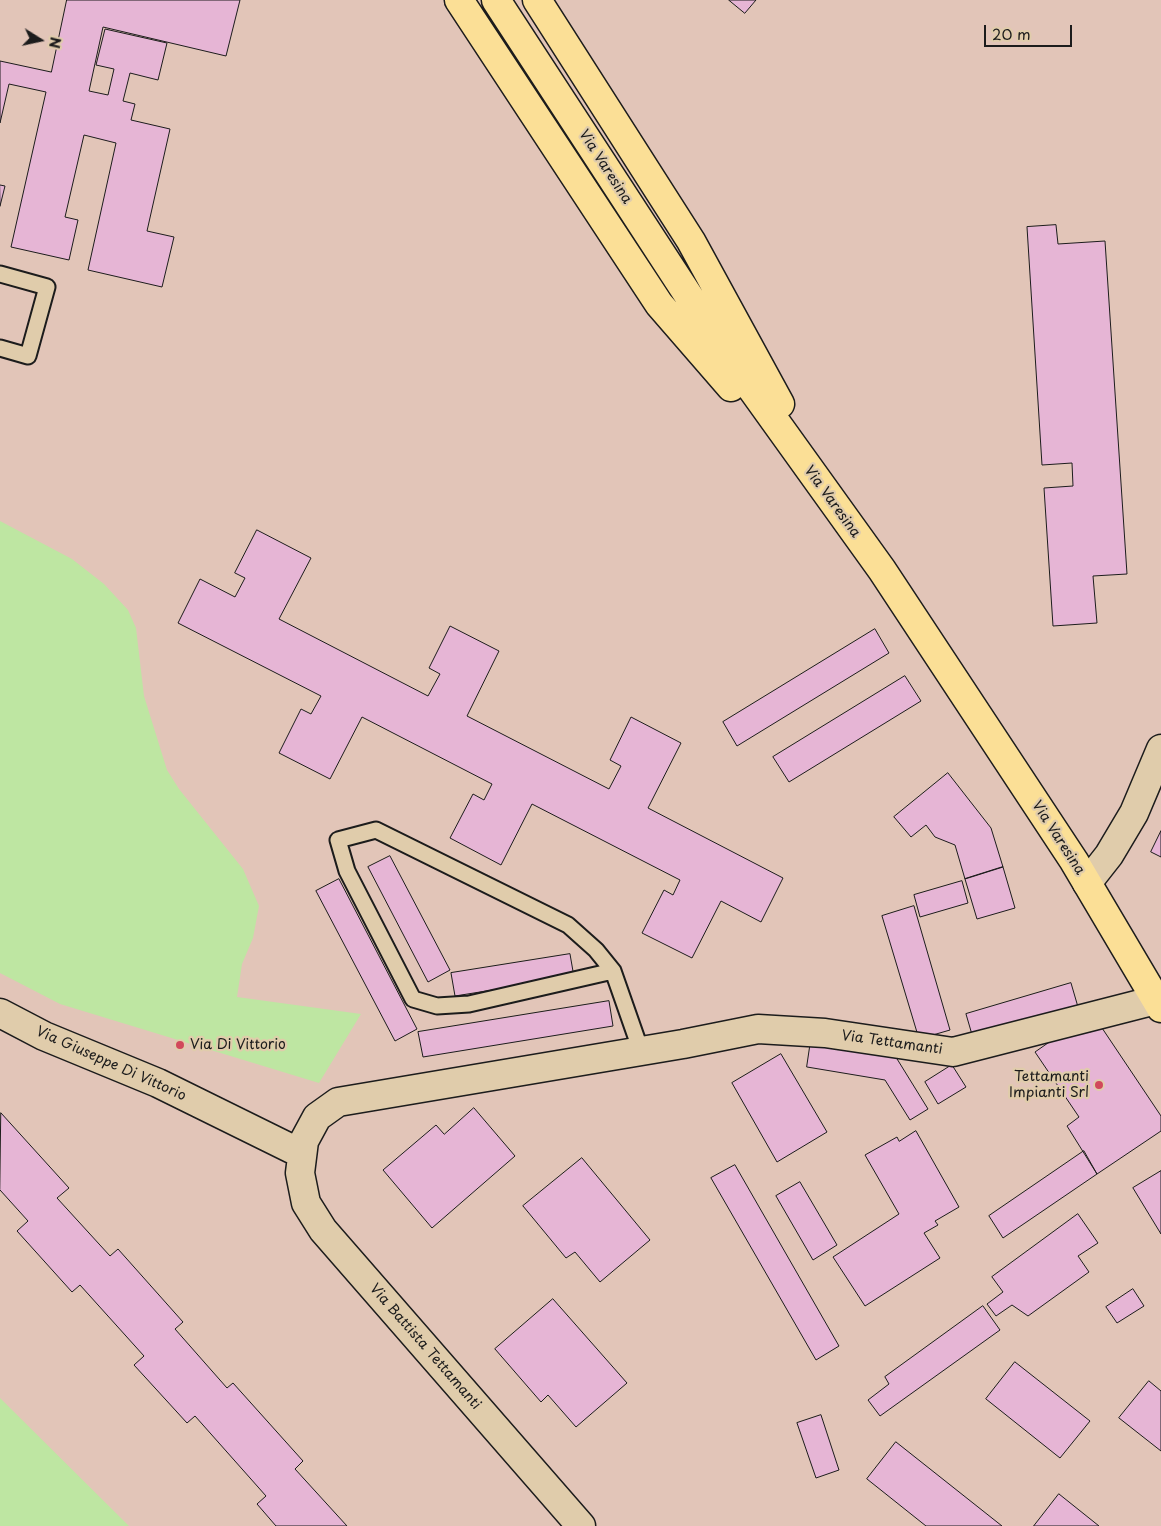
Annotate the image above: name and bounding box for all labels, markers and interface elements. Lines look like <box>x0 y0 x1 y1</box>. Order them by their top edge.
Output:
north arrow <box>15 15 65 65</box>
scale bar <box>986 15 1074 47</box>
text: 20 m <box>992 22 1031 45</box>
text: N <box>44 35 67 50</box>
street label: Via Varesina <box>575 127 635 207</box>
street label: Via Varesina <box>800 463 864 541</box>
street label: Via Varesina <box>1028 798 1088 878</box>
street label: Via Giuseppe Di Vittorio <box>33 1023 189 1105</box>
street label: Via Tettamanti <box>840 1028 944 1058</box>
place label: Via Di Vittorio <box>190 1037 286 1053</box>
marker: Via Di Vittorio <box>174 1039 186 1051</box>
place label: Tettamanti Impianti Srl <box>1009 1069 1089 1102</box>
marker: Tettamanti Impianti Srl <box>1093 1079 1105 1091</box>
street label: Via Battista Tettamanti <box>366 1281 484 1413</box>

